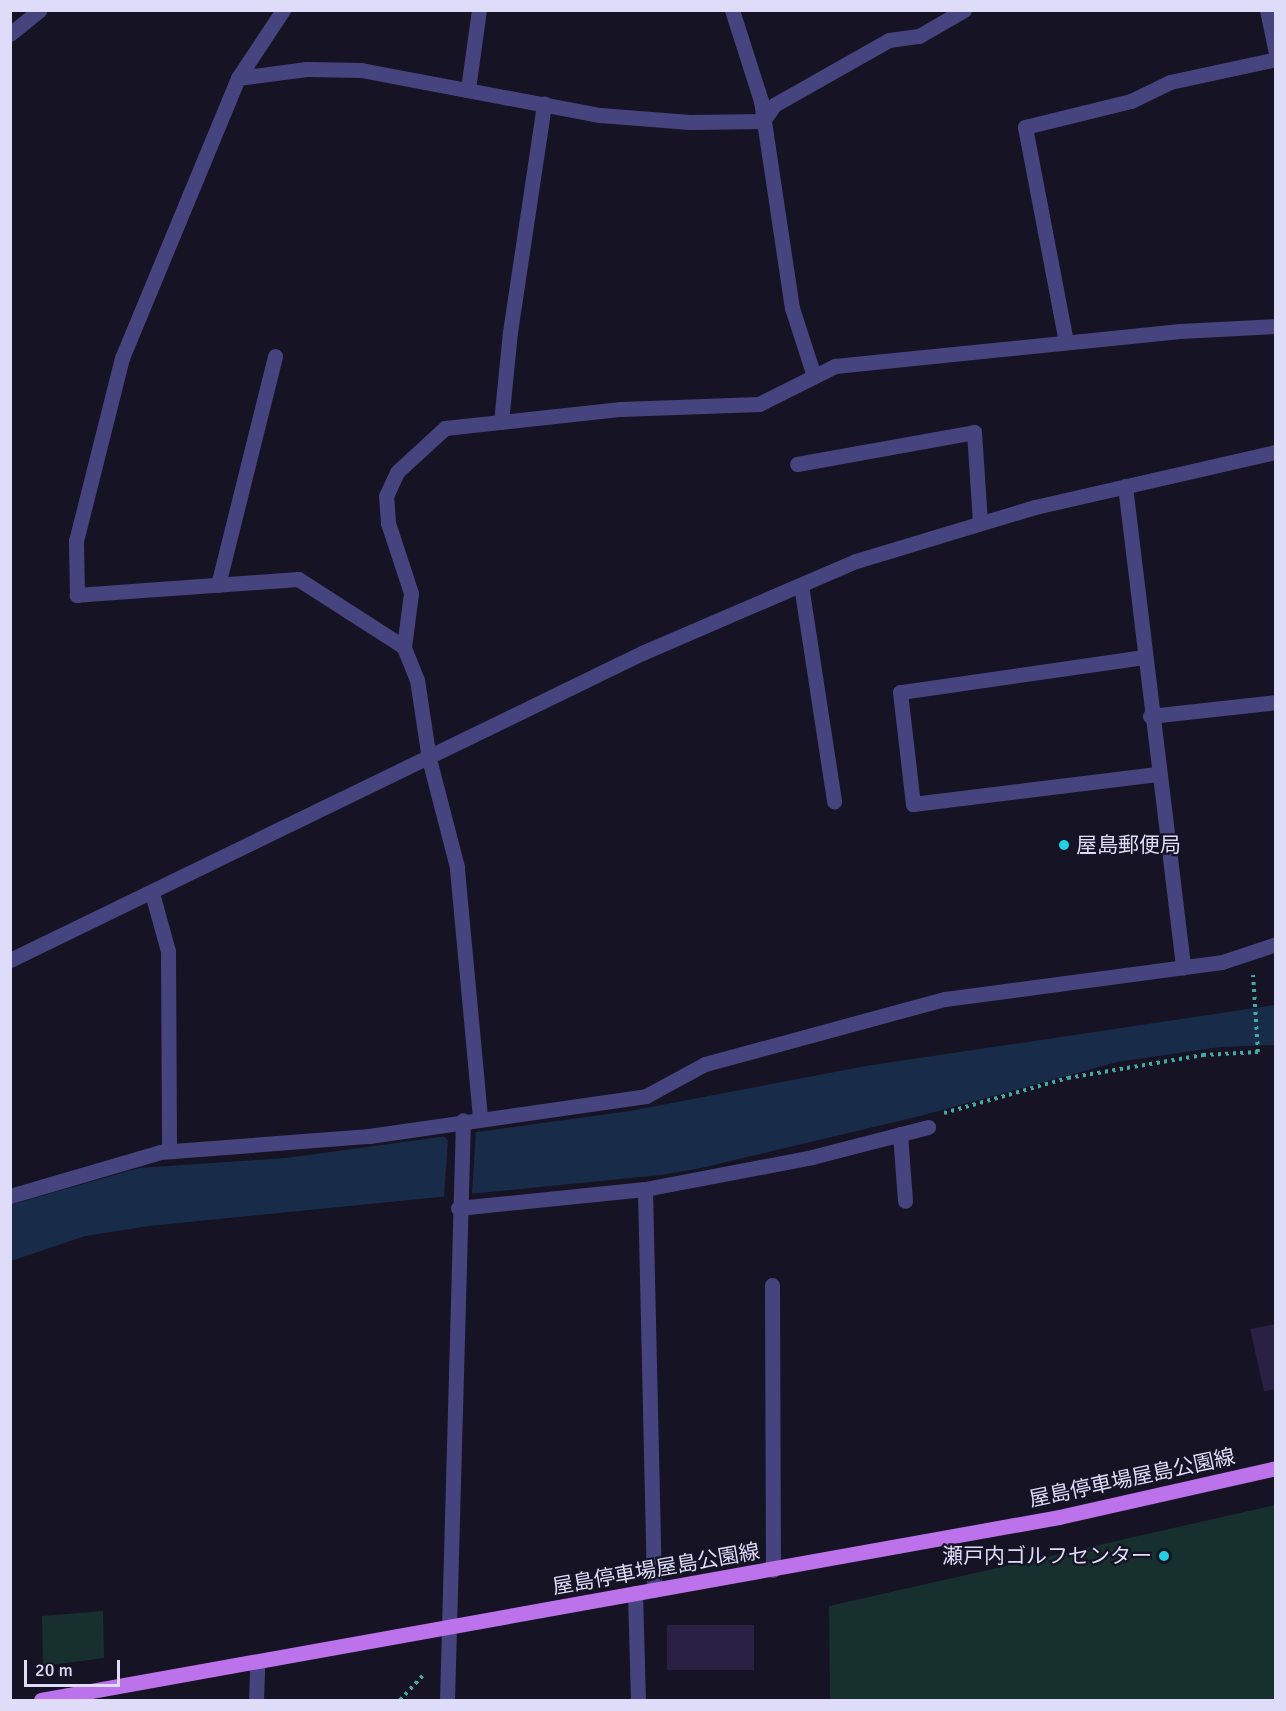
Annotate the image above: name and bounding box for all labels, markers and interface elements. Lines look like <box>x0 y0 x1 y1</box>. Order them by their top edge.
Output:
place label: 屋島郵便局 <box>1076 832 1181 858</box>
marker: 屋島郵便局 <box>1057 838 1071 852</box>
street label: 屋島停車場屋島公園線 <box>1027 1444 1237 1512</box>
street label: 屋島停車場屋島公園線 <box>550 1538 762 1600</box>
place label: 瀬戸内ゴルフセンター <box>942 1543 1152 1569</box>
marker: 瀬戸内ゴルフセンター <box>1157 1549 1171 1563</box>
scale bar <box>27 1648 123 1686</box>
text: 20 m <box>35 1659 73 1681</box>

